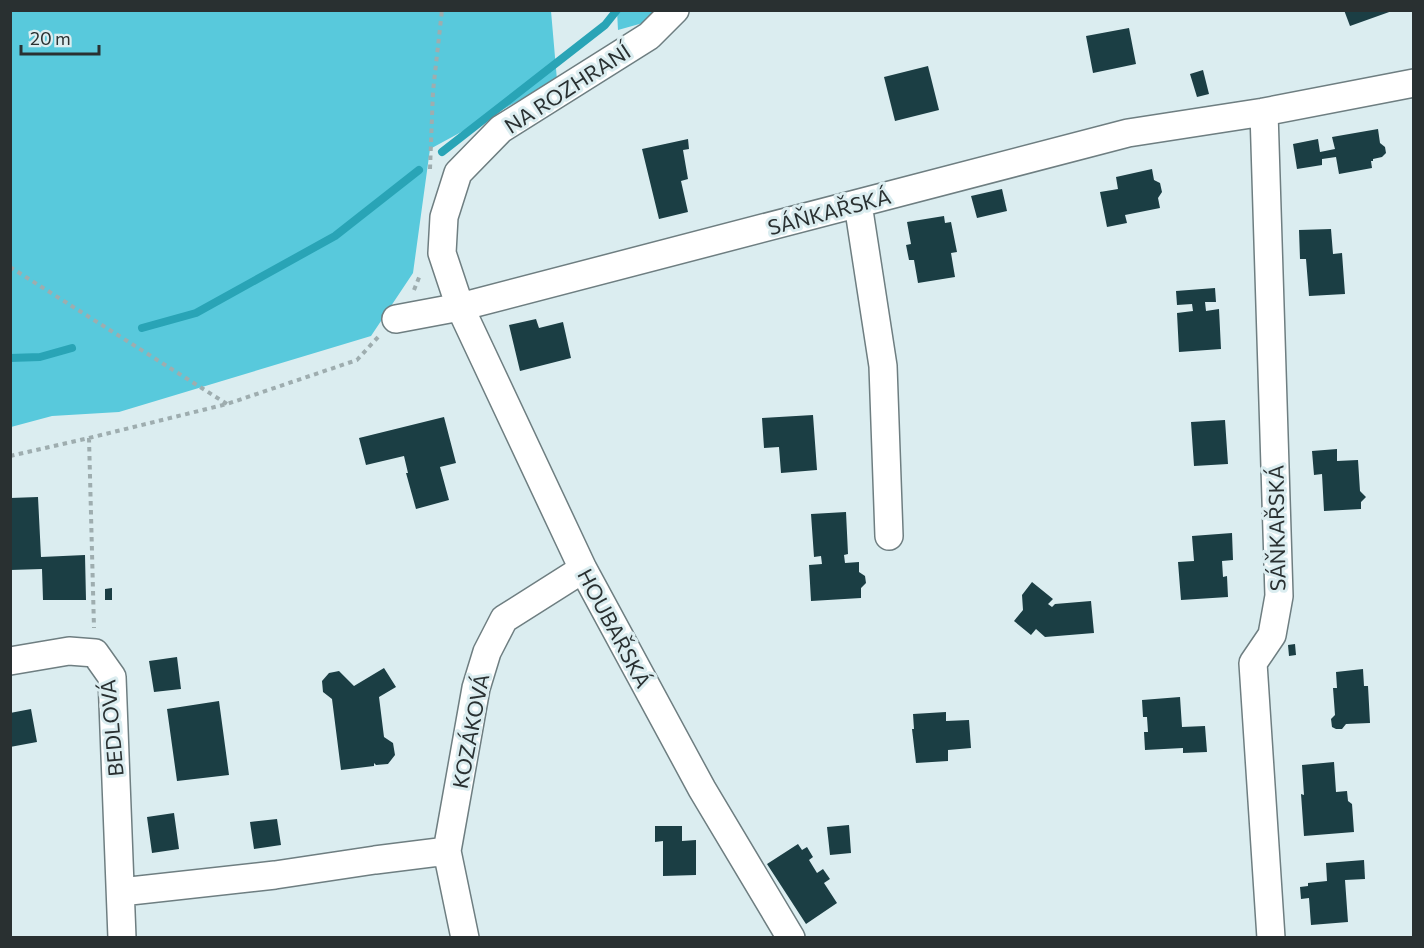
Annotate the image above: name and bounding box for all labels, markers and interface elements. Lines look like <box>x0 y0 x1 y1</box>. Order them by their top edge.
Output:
scale bar <box>21 18 99 56</box>
text: 20 m <box>30 27 71 49</box>
street label: NA ROZHRANÍ <box>499 37 636 138</box>
street label: SÁŇKAŘSKÁ <box>765 183 893 239</box>
street label: SÁŇKAŘSKÁ <box>1262 465 1290 591</box>
street label: HOUBAŘSKÁ <box>573 564 657 692</box>
street label: KOZÁKOVÁ <box>447 672 493 790</box>
street label: BEDLOVÁ <box>94 678 128 778</box>

